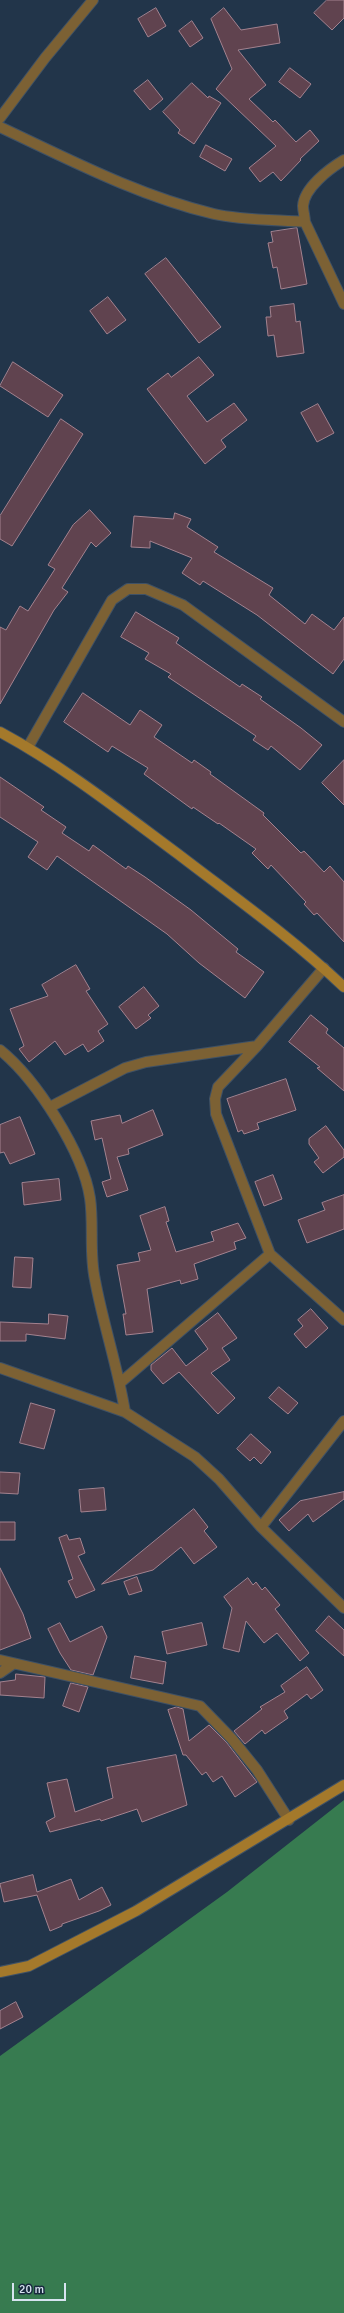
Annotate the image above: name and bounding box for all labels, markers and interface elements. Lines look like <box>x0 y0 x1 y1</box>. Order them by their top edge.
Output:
scale bar <box>14 2275 68 2301</box>
text: 20 m <box>19 2282 44 2297</box>

